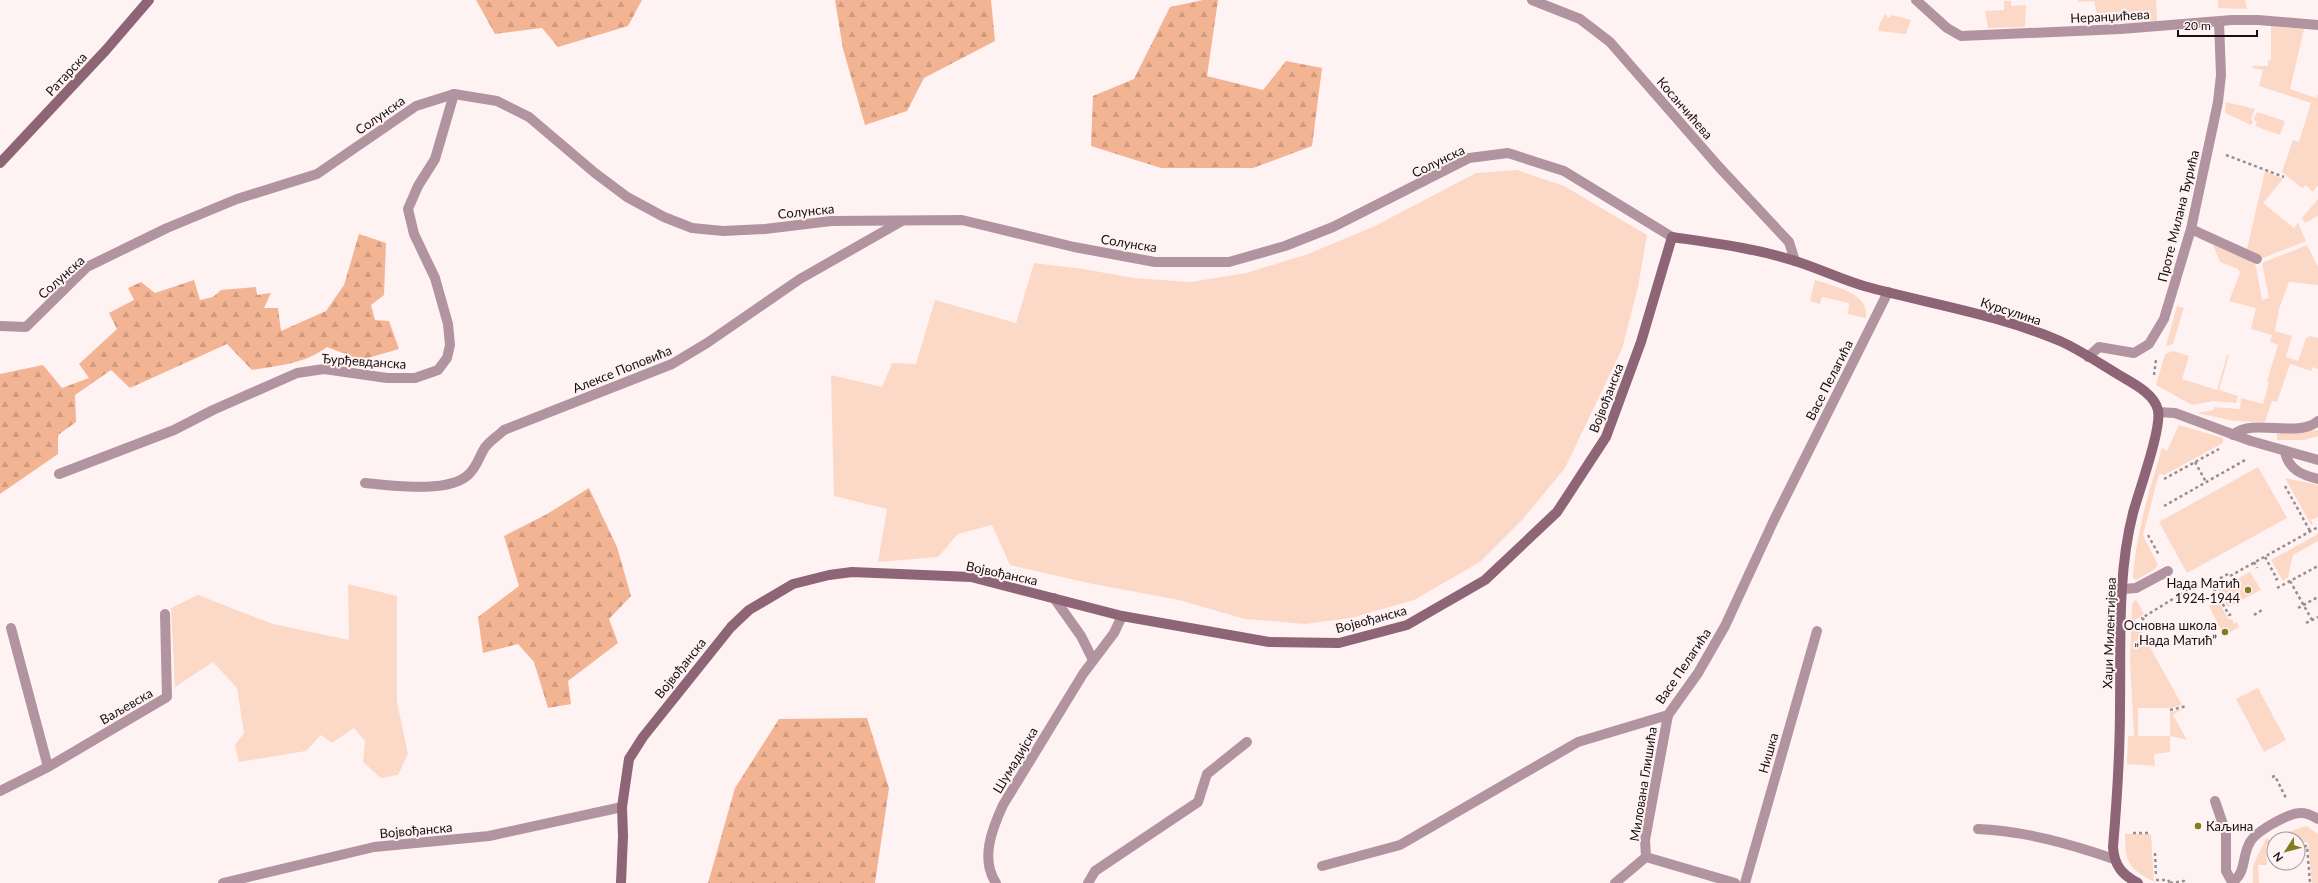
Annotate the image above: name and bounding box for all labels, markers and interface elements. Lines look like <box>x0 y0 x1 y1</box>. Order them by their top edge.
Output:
street label: Неранџићева <box>2070 6 2150 26</box>
scale bar <box>2178 12 2257 38</box>
text: 20 m <box>2184 18 2211 33</box>
street label: Ратарска <box>42 49 90 99</box>
street label: Косанчићева <box>1654 74 1716 142</box>
street label: Солунска <box>352 92 408 138</box>
street label: Солунска <box>1409 141 1467 181</box>
street label: Проте Милана Ђурића <box>2154 148 2202 284</box>
street label: Солунска <box>777 200 835 222</box>
street label: Солунска <box>1100 231 1158 255</box>
street label: Солунска <box>35 252 87 302</box>
street label: Курсулина <box>1978 294 2044 328</box>
street label: Васе Пелагића <box>1802 337 1856 423</box>
street label: Алексе Поповића <box>570 342 674 396</box>
street label: Ђурђевданска <box>321 350 407 372</box>
street label: Војвођанска <box>1585 361 1627 435</box>
street label: Војвођанска <box>965 558 1039 588</box>
place label: Нада Матић 1924-1944 <box>2166 575 2240 606</box>
street label: Хаџи Милентијева <box>2099 577 2119 689</box>
marker: Нада Матић 1924-1944 <box>2243 585 2253 595</box>
street label: Војвођанска <box>1334 602 1408 636</box>
place label: Основна школа „Нада Матић” <box>2124 617 2217 648</box>
street label: Васе Пелагића <box>1652 625 1714 707</box>
marker: Основна школа „Нада Матић” <box>2220 627 2230 637</box>
street label: Војвођанска <box>651 635 709 701</box>
street label: Ваљевска <box>97 684 155 728</box>
street label: Шумадијска <box>989 724 1041 796</box>
street label: Милована Глишића <box>1626 726 1660 842</box>
street label: Нишка <box>1755 731 1781 775</box>
place label: Каљина <box>2206 818 2253 834</box>
street label: Војвођанска <box>379 819 453 841</box>
marker: Каљина <box>2193 821 2203 831</box>
north arrow <box>2266 831 2306 871</box>
text: N <box>2270 850 2285 864</box>

